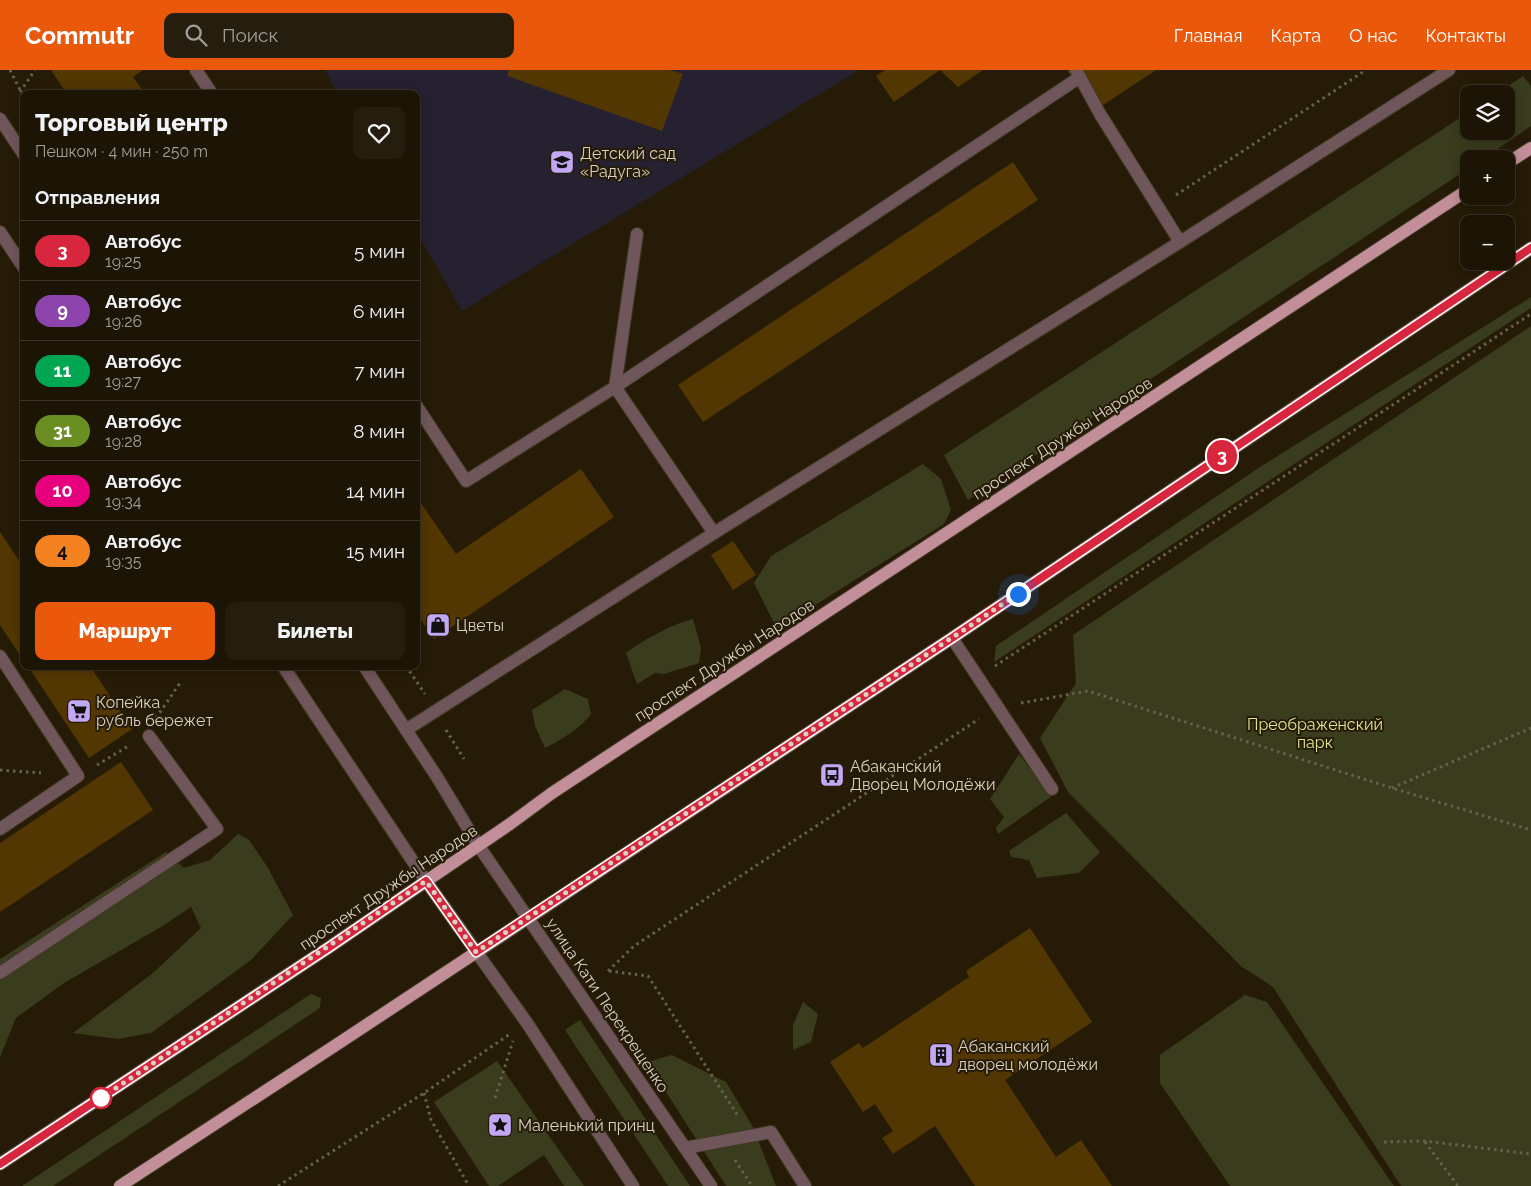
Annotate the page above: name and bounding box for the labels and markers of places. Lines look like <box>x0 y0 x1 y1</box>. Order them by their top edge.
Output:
place label: Детский сад «Радуга» <box>580 144 676 181</box>
school or university icon: Детский сад «Радуга» <box>549 149 575 175</box>
shop icon: Цветы <box>425 612 451 638</box>
place label: Цветы <box>456 616 504 635</box>
place label: Копейка рубль бережет <box>96 693 213 730</box>
supermarket icon: Копейка рубль бережет <box>66 698 92 724</box>
place label: Абаканский Дворец Молодёжи <box>850 757 996 794</box>
bus stop icon: Абаканский Дворец Молодёжи <box>819 762 845 788</box>
place label: Абаканский дворец молодёжи <box>958 1037 1098 1074</box>
building icon: Абаканский дворец молодёжи <box>928 1042 954 1068</box>
unlabelled marker <box>90 1087 112 1109</box>
place icon: Маленький принц <box>487 1112 513 1138</box>
place label: Маленький принц <box>518 1116 655 1135</box>

